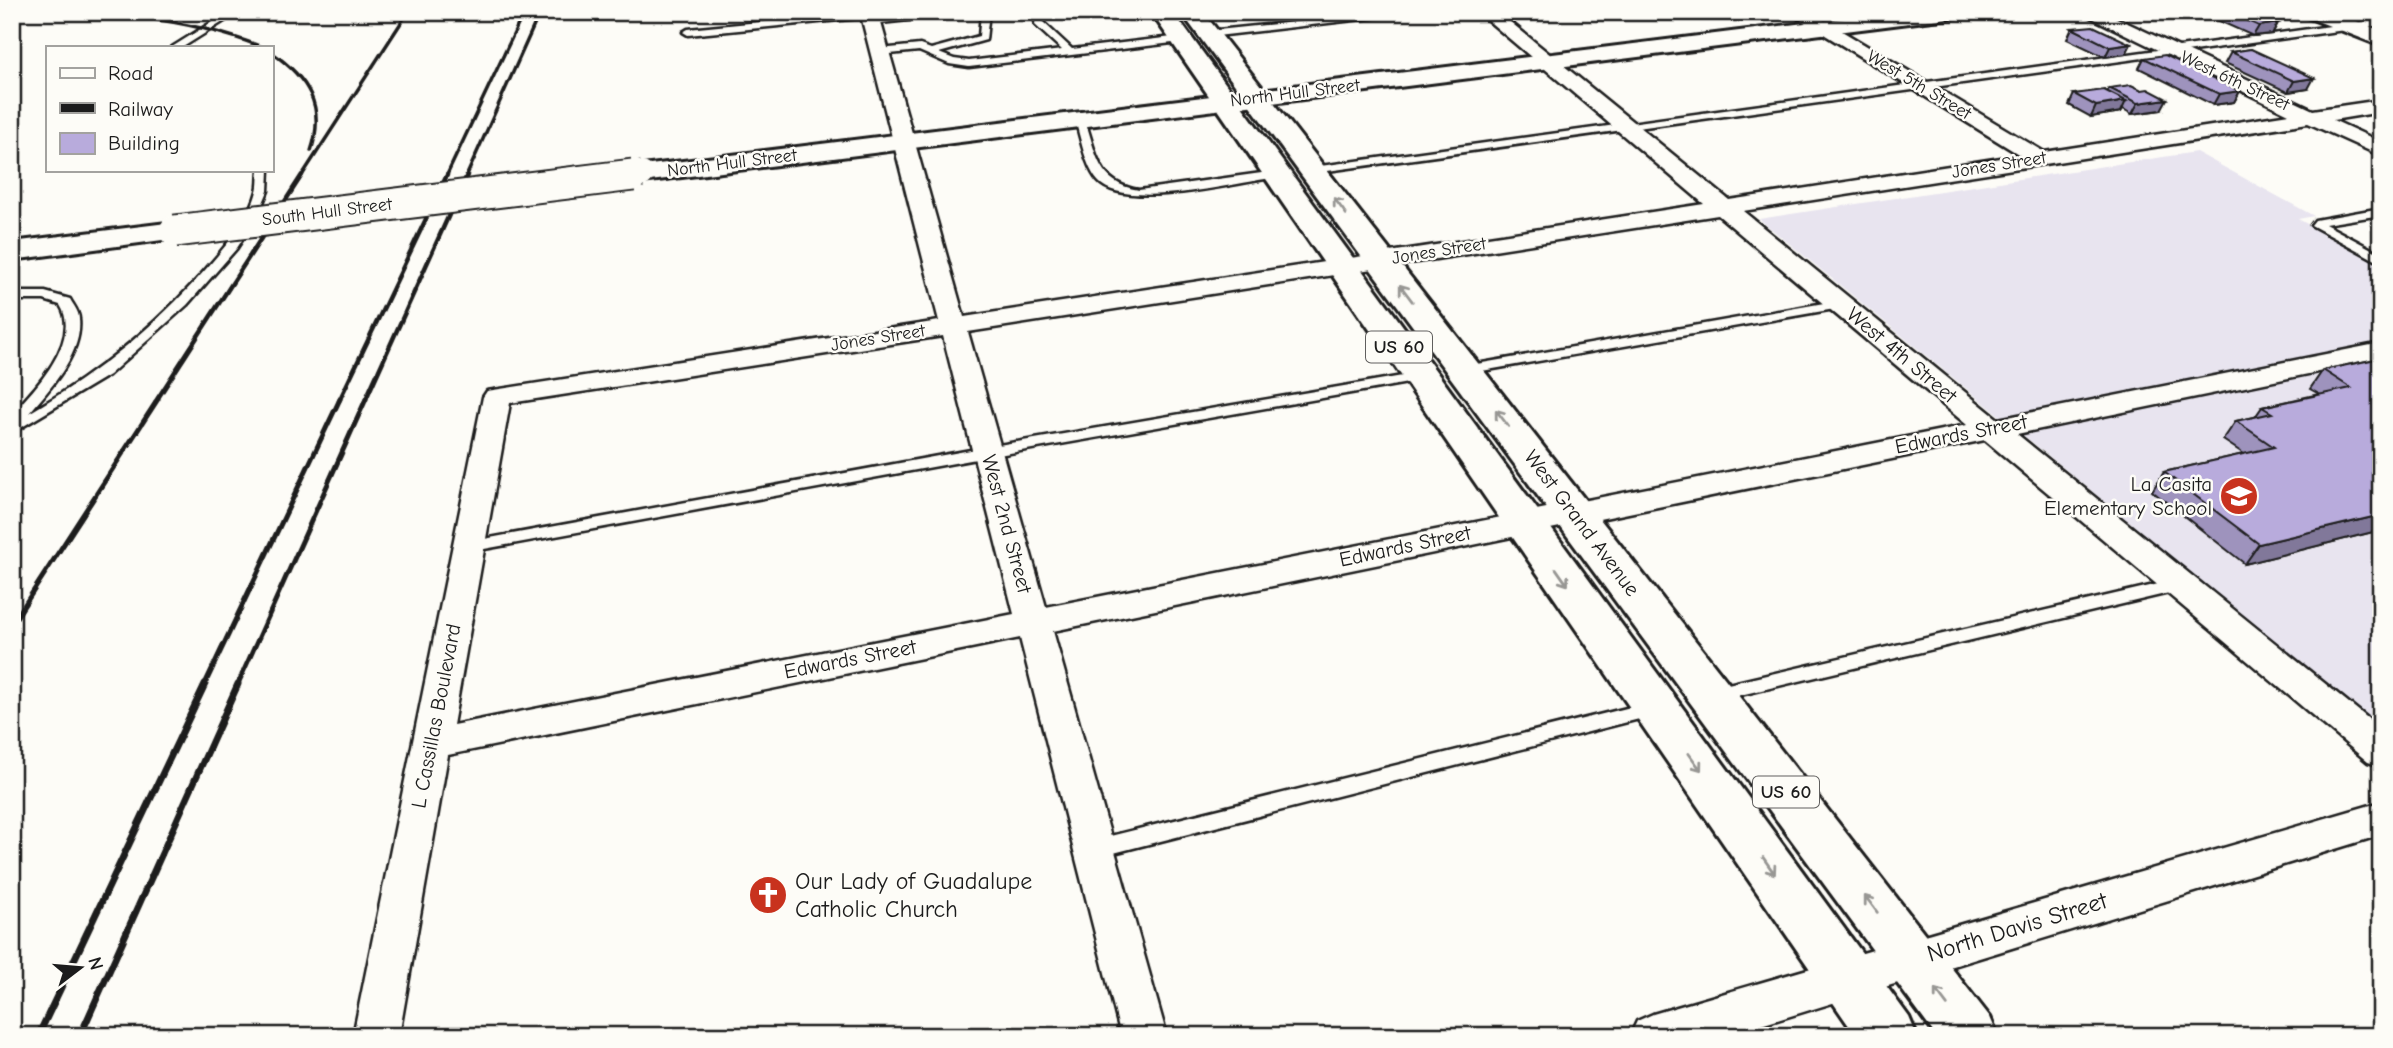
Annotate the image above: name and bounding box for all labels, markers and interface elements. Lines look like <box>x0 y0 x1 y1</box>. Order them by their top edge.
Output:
legend <box>46 46 273 172</box>
street label: West 5th Street <box>1863 46 1976 125</box>
street label: West 6th Street <box>2177 47 2294 116</box>
text: Road <box>108 61 153 85</box>
street label: North Hull Street <box>1229 75 1362 111</box>
text: Railway <box>108 97 173 121</box>
text: Building <box>108 131 180 155</box>
street label: North Hull Street <box>666 145 799 181</box>
street label: Jones Street <box>1950 147 2049 183</box>
street label: South Hull Street <box>261 194 394 230</box>
one-way arrow <box>1333 197 1348 216</box>
street label: Jones Street <box>1390 233 1489 269</box>
one-way arrow <box>1399 284 1414 303</box>
street label: West 4th Street <box>1842 302 1963 409</box>
street label: Jones Street <box>829 320 928 356</box>
road number: US 60 <box>1366 332 1432 362</box>
one-way arrow <box>1495 409 1510 428</box>
street label: Edwards Street <box>1893 409 2030 459</box>
street label: West Grand Avenue <box>1519 445 1645 601</box>
street label: West 2nd Street <box>977 452 1037 597</box>
place label: La Casita Elementary School <box>2044 472 2212 520</box>
school or university icon: La Casita Elementary School <box>2218 475 2260 517</box>
street label: Edwards Street <box>1337 520 1474 572</box>
one-way arrow <box>1554 568 1569 587</box>
street label: L Cassillas Boulevard <box>406 622 466 810</box>
street label: Edwards Street <box>782 634 919 684</box>
one-way arrow <box>1688 752 1702 771</box>
road number: US 60 <box>1753 776 1819 807</box>
one-way arrow <box>1762 856 1776 875</box>
place label: Our Lady of Guadalupe Catholic Church <box>795 867 1032 923</box>
church icon: Our Lady of Guadalupe Catholic Church <box>747 874 789 916</box>
street label: North Davis Street <box>1924 886 2111 968</box>
one-way arrow <box>1863 895 1878 914</box>
north arrow <box>46 932 116 1002</box>
text: N <box>83 955 108 973</box>
one-way arrow <box>1934 988 1948 1007</box>

